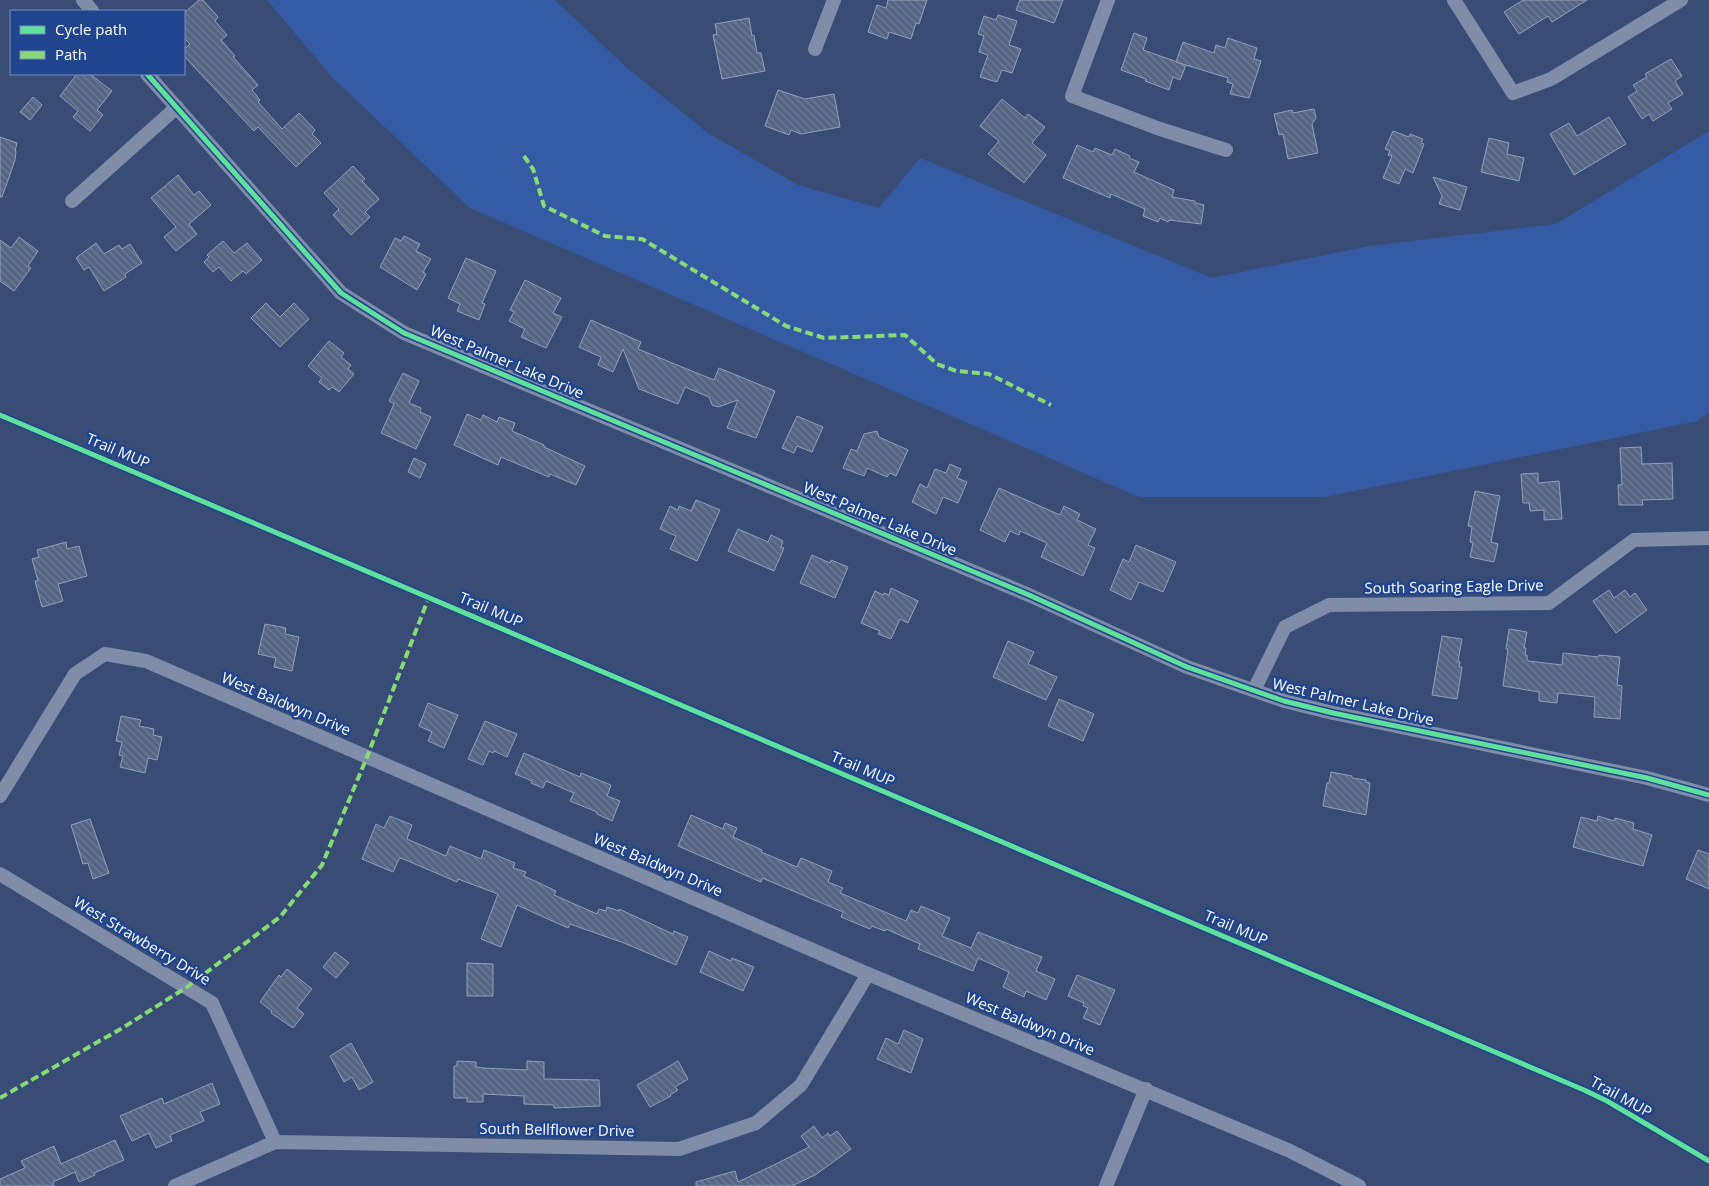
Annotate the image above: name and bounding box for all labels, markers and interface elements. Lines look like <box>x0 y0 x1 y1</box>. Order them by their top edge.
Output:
legend <box>10 10 185 75</box>
text: Cycle path <box>55 19 127 39</box>
text: Path <box>55 44 87 64</box>
street label: West Palmer Lake Drive <box>427 320 587 403</box>
street label: Trail MUP <box>83 428 153 473</box>
street label: West Palmer Lake Drive <box>800 477 960 560</box>
street label: South Soaring Eagle Drive <box>1364 574 1544 598</box>
street label: Trail MUP <box>456 587 526 632</box>
street label: West Baldwyn Drive <box>219 667 354 739</box>
street label: West Palmer Lake Drive <box>1270 673 1436 729</box>
street label: Trail MUP <box>828 746 898 791</box>
street label: West Baldwyn Drive <box>591 828 726 900</box>
street label: West Strawberry Drive <box>70 891 215 989</box>
street label: Trail MUP <box>1201 905 1271 950</box>
street label: West Baldwyn Drive <box>963 987 1098 1059</box>
street label: Trail MUP <box>1587 1071 1656 1121</box>
street label: South Bellflower Drive <box>479 1118 635 1140</box>

